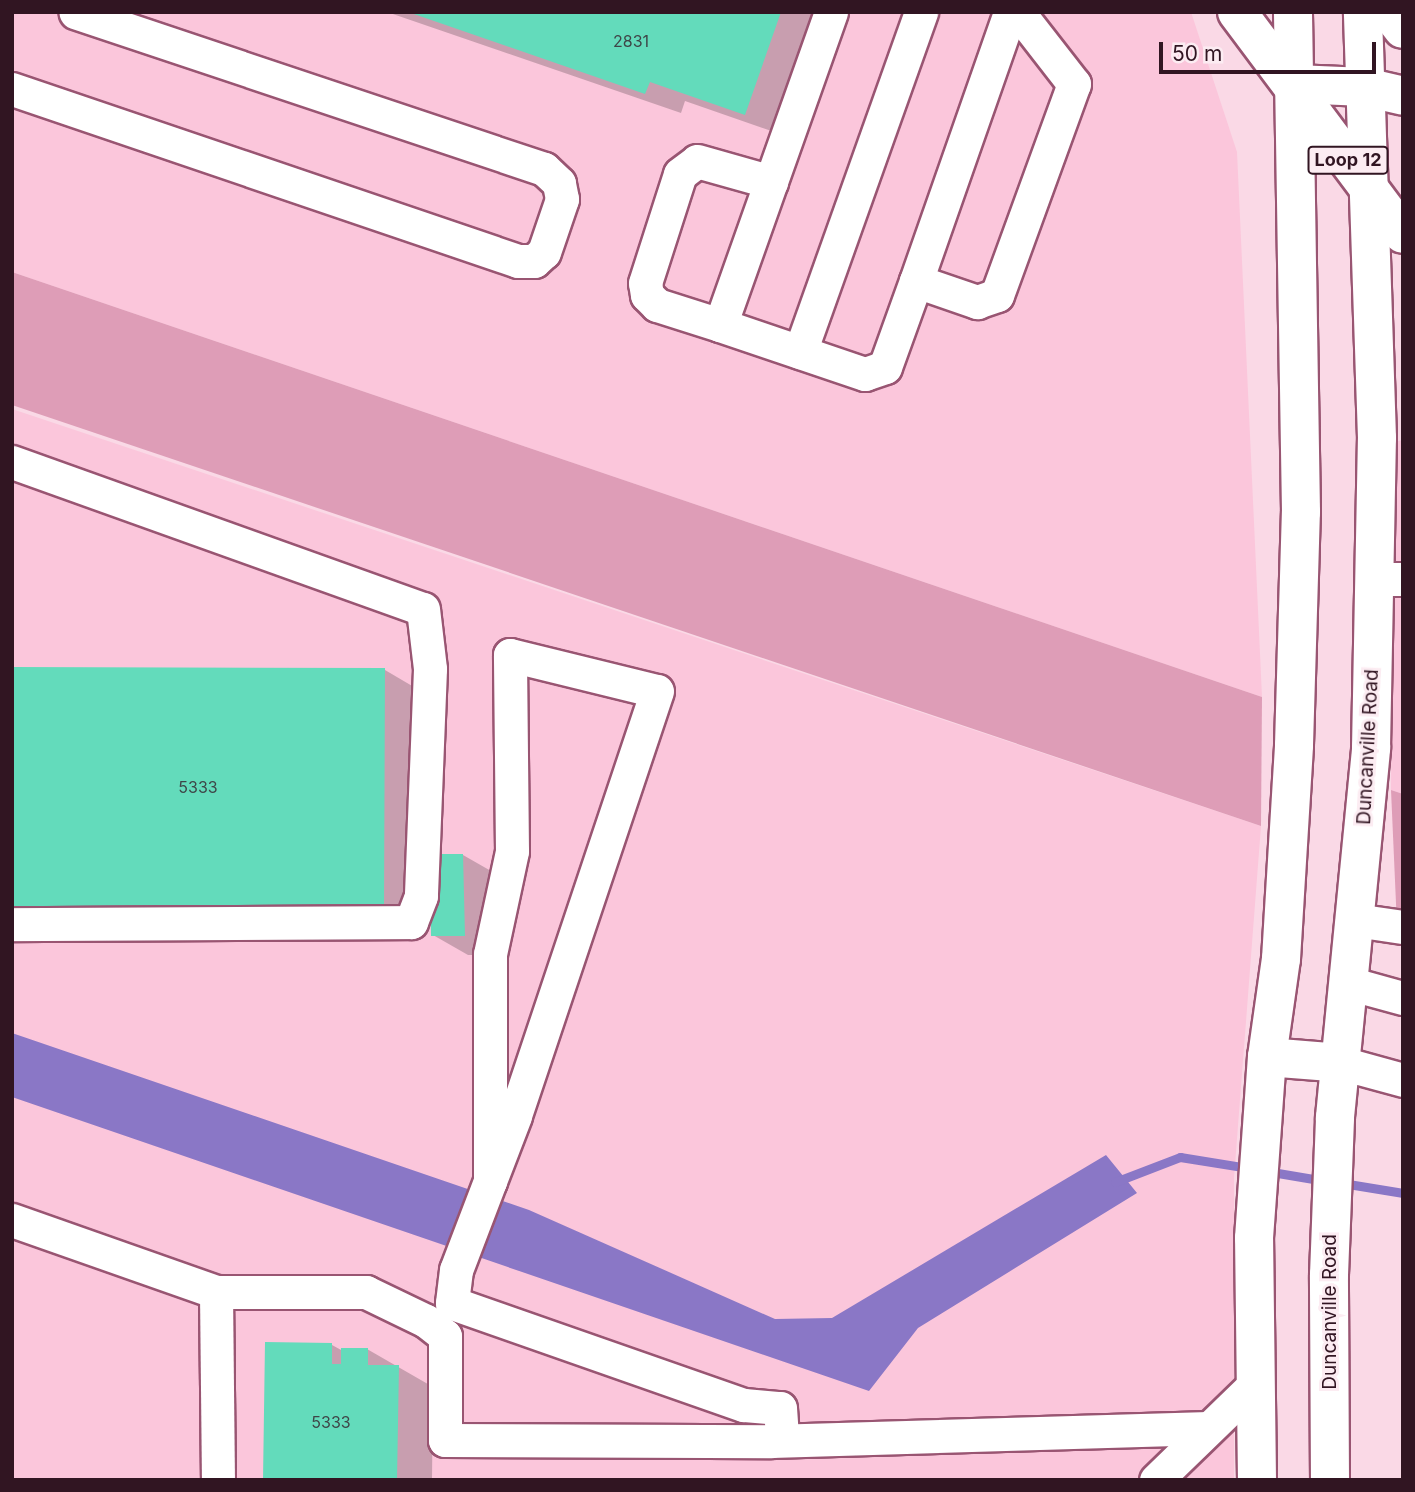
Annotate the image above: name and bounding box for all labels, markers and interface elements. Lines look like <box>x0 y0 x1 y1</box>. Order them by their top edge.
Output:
scale bar <box>1163 28 1380 72</box>
house number: 2831 <box>613 31 649 51</box>
text: 50 m <box>1172 41 1222 66</box>
road number: Loop 12 <box>1306 146 1390 174</box>
street label: Duncanville Road <box>1353 669 1383 825</box>
house number: 5333 <box>178 777 218 797</box>
street label: Duncanville Road <box>1319 1234 1341 1390</box>
house number: 5333 <box>311 1412 351 1432</box>

